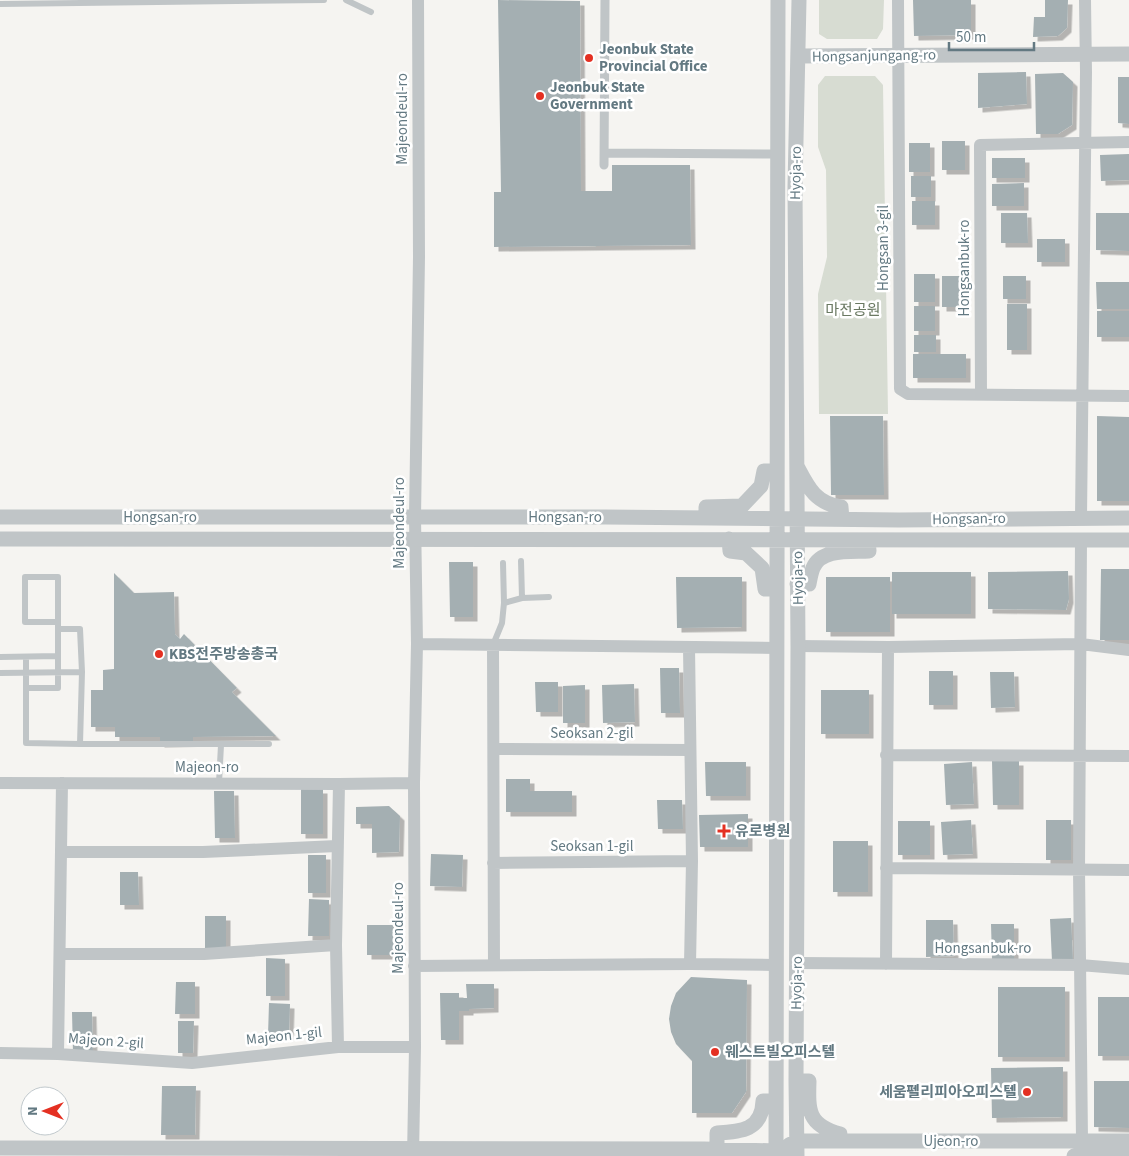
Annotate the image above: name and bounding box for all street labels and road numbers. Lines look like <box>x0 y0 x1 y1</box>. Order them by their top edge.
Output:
street label: Hongsanjungang-ro <box>812 44 936 68</box>
street label: Majeondeul-ro <box>392 73 413 165</box>
street label: Hyoja-ro <box>785 146 807 200</box>
street label: Hongsan 3-gil <box>873 205 894 291</box>
street label: Hongsanbuk-ro <box>954 220 975 316</box>
street label: Majeondeul-ro <box>389 477 410 569</box>
street label: Hongsan-ro <box>123 507 197 528</box>
street label: Hongsan-ro <box>528 507 602 528</box>
street label: Hongsan-ro <box>932 508 1006 530</box>
street label: Hyoja-ro <box>787 551 809 605</box>
street label: Seoksan 2-gil <box>550 723 634 744</box>
street label: Majeon-ro <box>175 757 239 778</box>
street label: Seoksan 1-gil <box>550 836 634 857</box>
street label: Majeondeul-ro <box>388 882 409 974</box>
street label: Hongsanbuk-ro <box>935 938 1031 959</box>
street label: Hyoja-ro <box>786 956 808 1010</box>
street label: Majeon 1-gil <box>245 1022 323 1050</box>
street label: Majeon 2-gil <box>67 1028 145 1054</box>
street label: Ujeon-ro <box>923 1131 979 1152</box>

